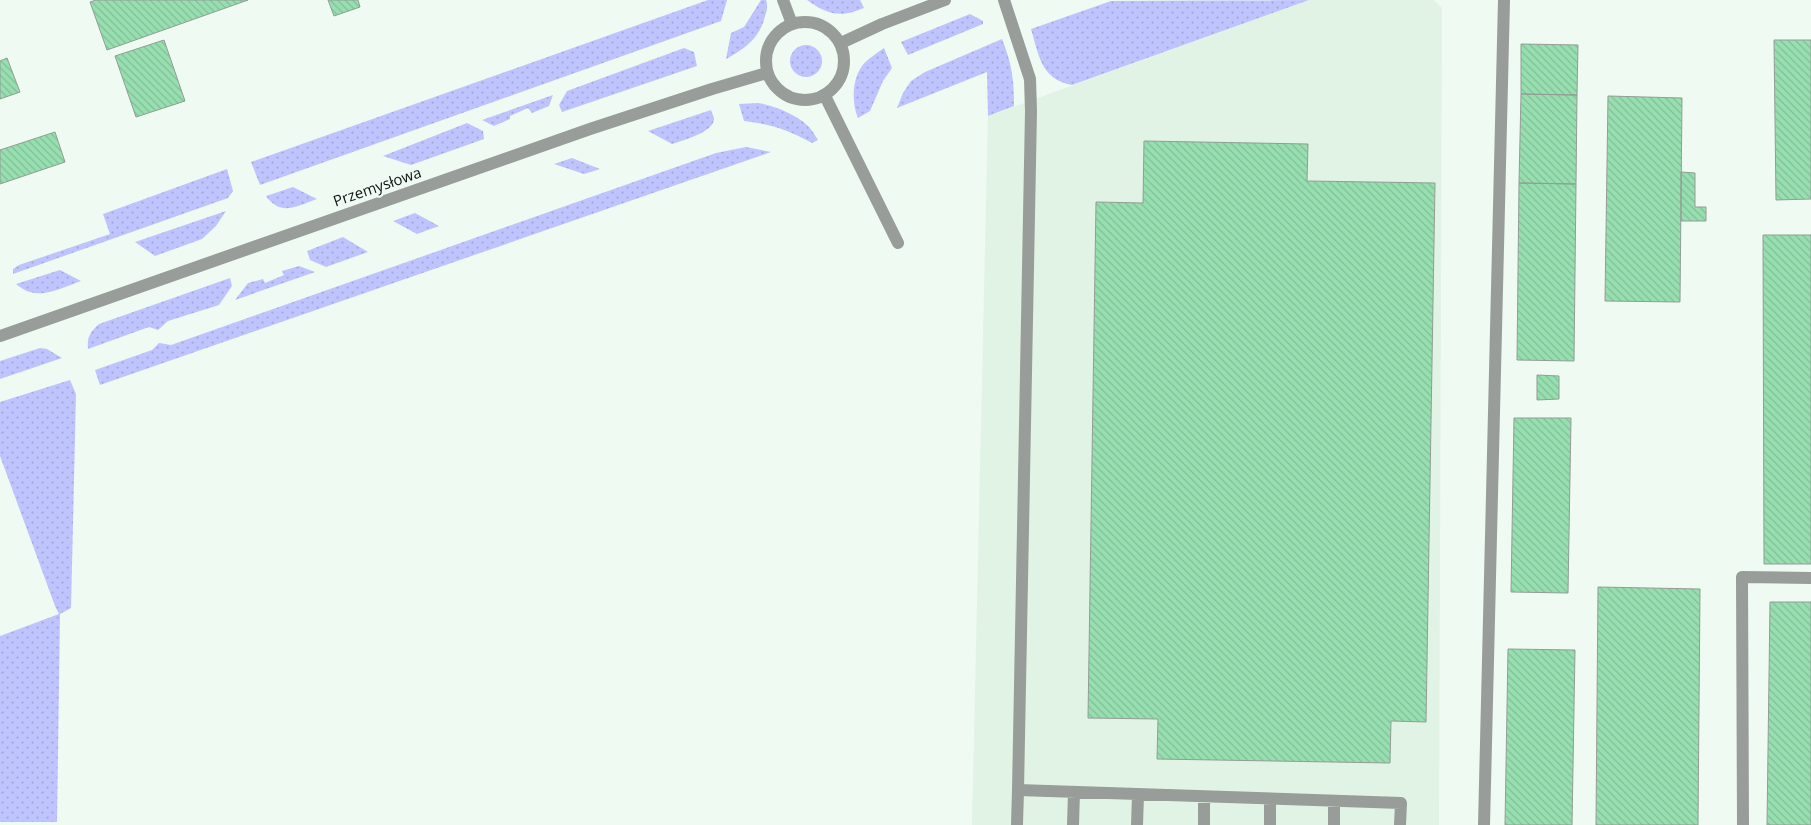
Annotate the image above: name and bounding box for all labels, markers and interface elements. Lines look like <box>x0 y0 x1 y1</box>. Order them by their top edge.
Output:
street label: Przemysłowa <box>330 162 424 210</box>

